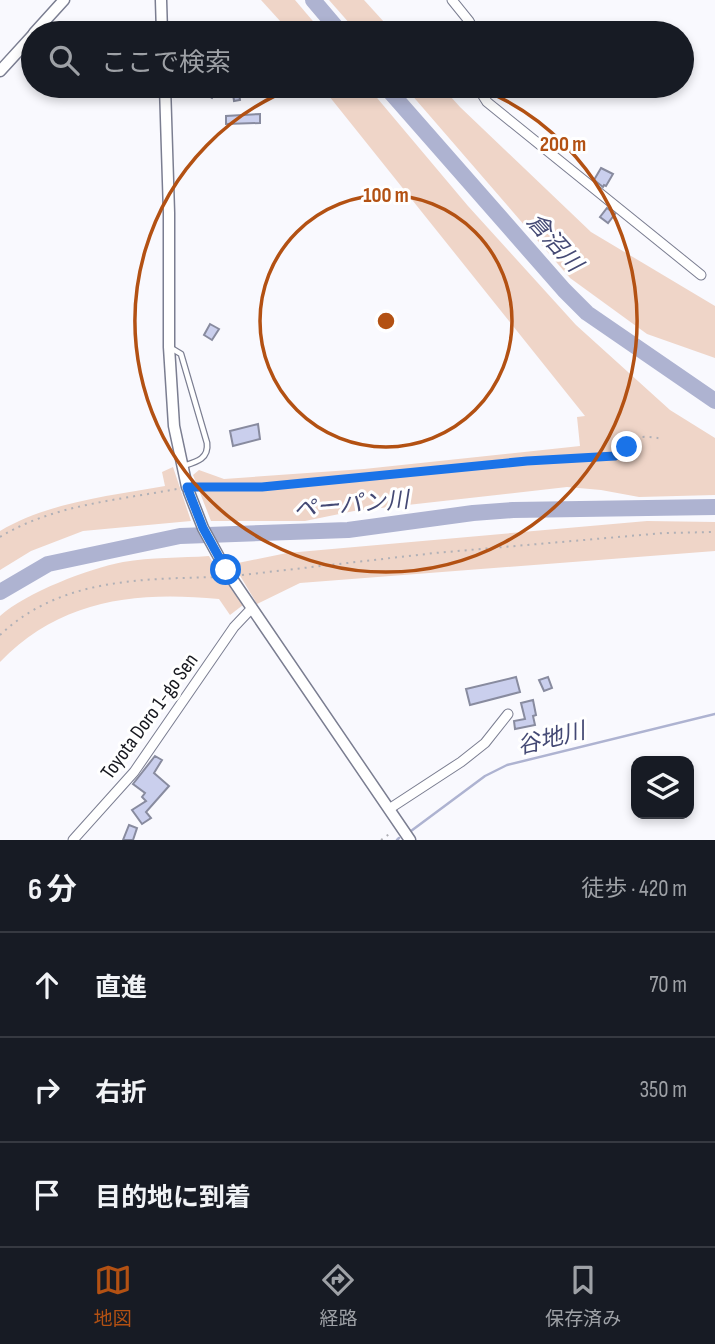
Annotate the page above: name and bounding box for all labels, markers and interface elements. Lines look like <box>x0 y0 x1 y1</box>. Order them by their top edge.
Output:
search box <box>21 21 694 98</box>
icon: search <box>45 41 83 79</box>
text: ここで検索 <box>101 48 231 79</box>
text: 200 m <box>540 132 586 157</box>
text: 100 m <box>363 183 409 208</box>
water label: 倉沼川 <box>521 208 590 280</box>
centre of rings <box>374 309 398 333</box>
route end <box>611 431 642 462</box>
water label: ペーパン川 <box>292 486 413 524</box>
route start <box>210 554 241 585</box>
street label: Toyota Doro 1-go Sen <box>95 649 203 784</box>
water label: 谷地川 <box>514 716 591 761</box>
map controls <box>631 756 694 819</box>
button: layers <box>631 756 694 819</box>
text: 6 分 <box>28 872 77 908</box>
text: 徒歩 · 420 m <box>581 875 687 903</box>
icon: ahead <box>28 966 66 1004</box>
text: 70 m <box>649 971 687 999</box>
text: 直進 <box>95 973 147 1004</box>
icon: right <box>28 1071 66 1109</box>
text: 350 m <box>639 1076 687 1104</box>
text: 右折 <box>95 1078 147 1109</box>
icon: arrive <box>28 1176 66 1214</box>
text: 目的地に到着 <box>95 1183 251 1214</box>
tab: 地図 <box>94 1261 132 1331</box>
tab: 経路 <box>319 1261 357 1331</box>
tab: 保存済み <box>545 1261 621 1331</box>

